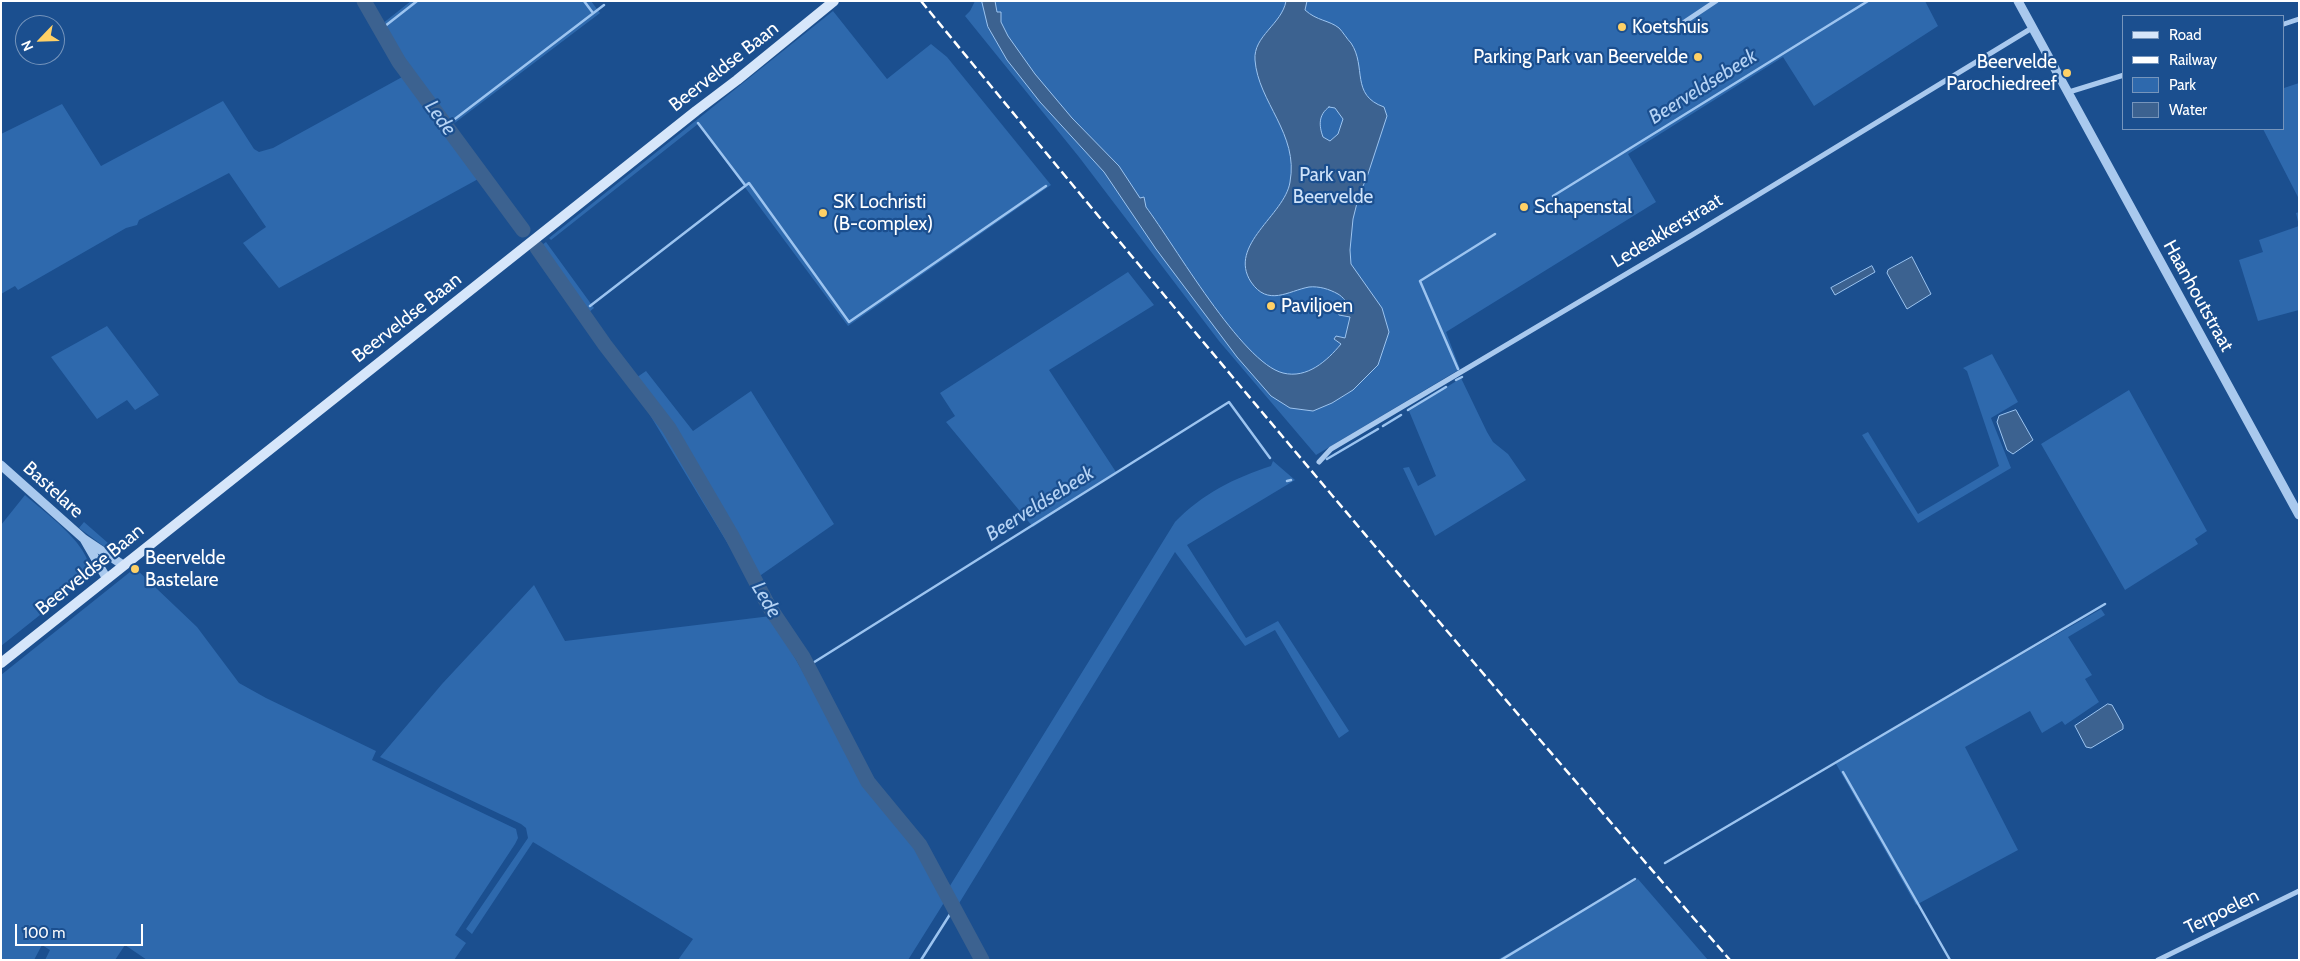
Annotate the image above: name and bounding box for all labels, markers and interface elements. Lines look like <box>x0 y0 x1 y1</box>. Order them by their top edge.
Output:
north arrow <box>15 15 65 65</box>
legend <box>2122 15 2285 130</box>
place label: Koetshuis <box>1632 16 1709 38</box>
street label: Beerveldse Baan <box>665 17 783 117</box>
marker: Koetshuis <box>1616 21 1628 33</box>
text: Road <box>2169 26 2202 44</box>
text: N <box>17 38 37 54</box>
water label: Beerveldsebeek <box>1645 44 1761 130</box>
place label: Parking Park van Beervelde <box>1473 46 1688 68</box>
marker: Parking Park van Beervelde <box>1692 51 1704 63</box>
place label: Beervelde Parochiedreef <box>1946 51 2057 95</box>
text: Railway <box>2169 51 2217 69</box>
marker: Beervelde Parochiedreef <box>2061 67 2073 79</box>
text: Park <box>2169 76 2196 94</box>
water label: Lede <box>419 96 461 140</box>
text: Water <box>2169 101 2207 119</box>
park label: Park van Beervelde <box>1293 164 1373 208</box>
street label: Ledeakkerstraat <box>1607 189 1727 273</box>
place label: SK Lochristi (B-complex) <box>833 191 933 235</box>
place label: Schapenstal <box>1534 196 1632 218</box>
marker: Schapenstal <box>1518 201 1530 213</box>
marker: SK Lochristi (B-complex) <box>817 207 829 219</box>
street label: Haanhoutstraat <box>2158 236 2238 356</box>
street label: Beerveldse Baan <box>348 268 466 368</box>
place label: Paviljoen <box>1281 295 1353 317</box>
marker: Paviljoen <box>1265 300 1277 312</box>
street label: Bastelare <box>18 457 88 523</box>
water label: Beerveldsebeek <box>982 461 1098 547</box>
street label: Beerveldse Baan <box>31 519 149 621</box>
place label: Beervelde Bastelare <box>145 547 225 591</box>
marker: Beervelde Bastelare <box>129 563 141 575</box>
water label: Lede <box>746 578 786 622</box>
street label: Terpoelen <box>2181 884 2263 940</box>
scale bar <box>18 914 145 946</box>
text: 100 m <box>23 924 65 942</box>

